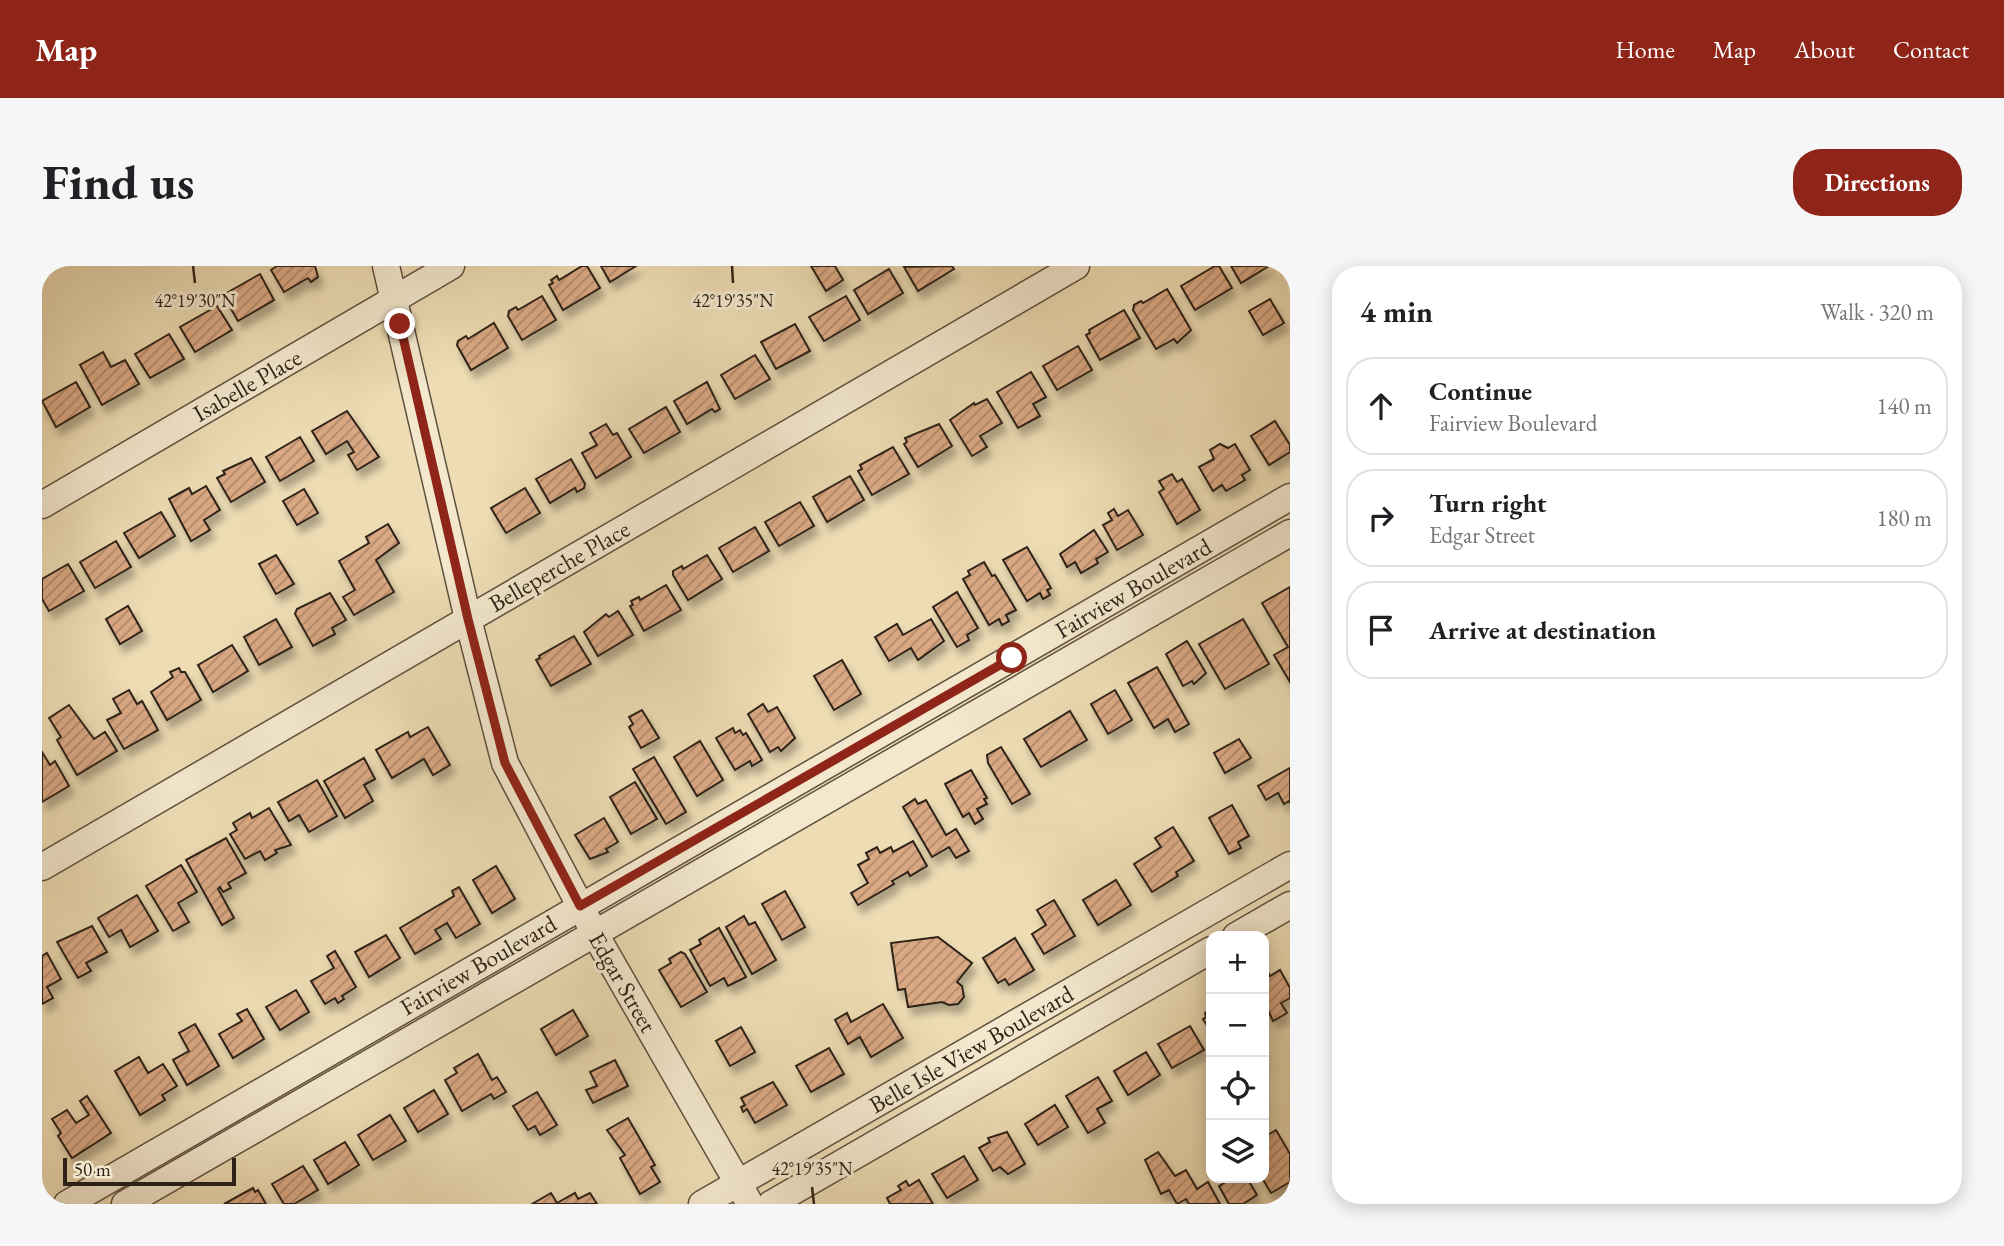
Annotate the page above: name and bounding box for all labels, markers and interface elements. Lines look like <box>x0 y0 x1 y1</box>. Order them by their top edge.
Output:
text: Map <box>35 28 97 71</box>
text: Home <box>1615 34 1675 65</box>
text: Map <box>1713 34 1756 65</box>
text: About <box>1794 34 1855 65</box>
text: Contact <box>1893 34 1969 65</box>
button: Directions <box>1793 149 1962 216</box>
text: Find us <box>42 150 194 214</box>
text: 42°19'30"N <box>155 289 236 312</box>
text: 42°19'35"N <box>693 289 774 312</box>
text: 4 min <box>1360 292 1433 331</box>
text: Walk · 320 m <box>1820 297 1934 327</box>
route end <box>384 308 415 339</box>
street label: Isabelle Place <box>187 342 307 428</box>
text: Continue <box>1429 374 1532 408</box>
icon: ahead <box>1362 387 1400 425</box>
text: 140 m <box>1876 391 1932 421</box>
text: Fairview Boulevard <box>1429 408 1597 438</box>
text: Turn right <box>1429 486 1547 520</box>
icon: right <box>1362 499 1400 537</box>
text: 180 m <box>1876 503 1932 533</box>
street label: Belleperche Place <box>483 513 635 619</box>
text: Edgar Street <box>1429 520 1535 550</box>
street label: Fairview Boulevard <box>1049 530 1218 645</box>
icon: arrive <box>1362 611 1400 649</box>
text: Arrive at destination <box>1429 613 1656 647</box>
route start <box>996 642 1027 673</box>
street label: Fairview Boulevard <box>394 907 563 1022</box>
street label: Edgar Street <box>582 926 664 1038</box>
map controls <box>1206 931 1269 1183</box>
button: + <box>1206 931 1269 994</box>
street label: Belle Isle View Boulevard <box>863 977 1079 1120</box>
button: − <box>1206 994 1269 1057</box>
button: locate <box>1206 1057 1269 1120</box>
button: layers <box>1206 1120 1269 1183</box>
scale bar <box>63 1155 236 1187</box>
text: 50 m <box>74 1157 111 1182</box>
text: 42°19'35"N <box>772 1157 853 1180</box>

